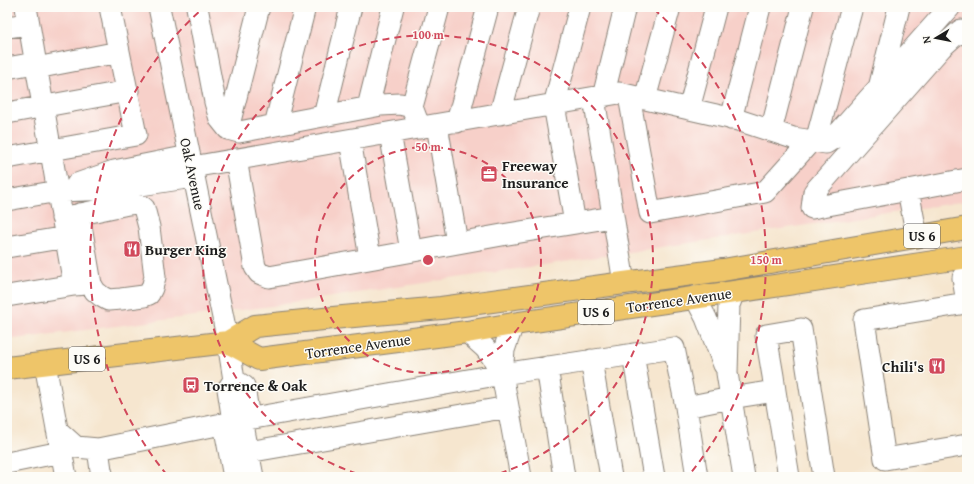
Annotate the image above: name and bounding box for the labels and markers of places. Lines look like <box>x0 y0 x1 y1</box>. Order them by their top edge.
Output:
place label: Freeway Insurance <box>502 155 569 193</box>
office icon: Freeway Insurance <box>479 164 499 184</box>
restaurant icon: Burger King <box>122 239 142 259</box>
place label: Burger King <box>145 239 226 260</box>
centre of rings <box>421 253 435 267</box>
place label: Chili's <box>882 356 924 377</box>
restaurant icon: Chili's <box>927 356 947 376</box>
bus stop icon: Torrence & Oak <box>181 375 201 395</box>
place label: Torrence & Oak <box>204 375 308 396</box>

